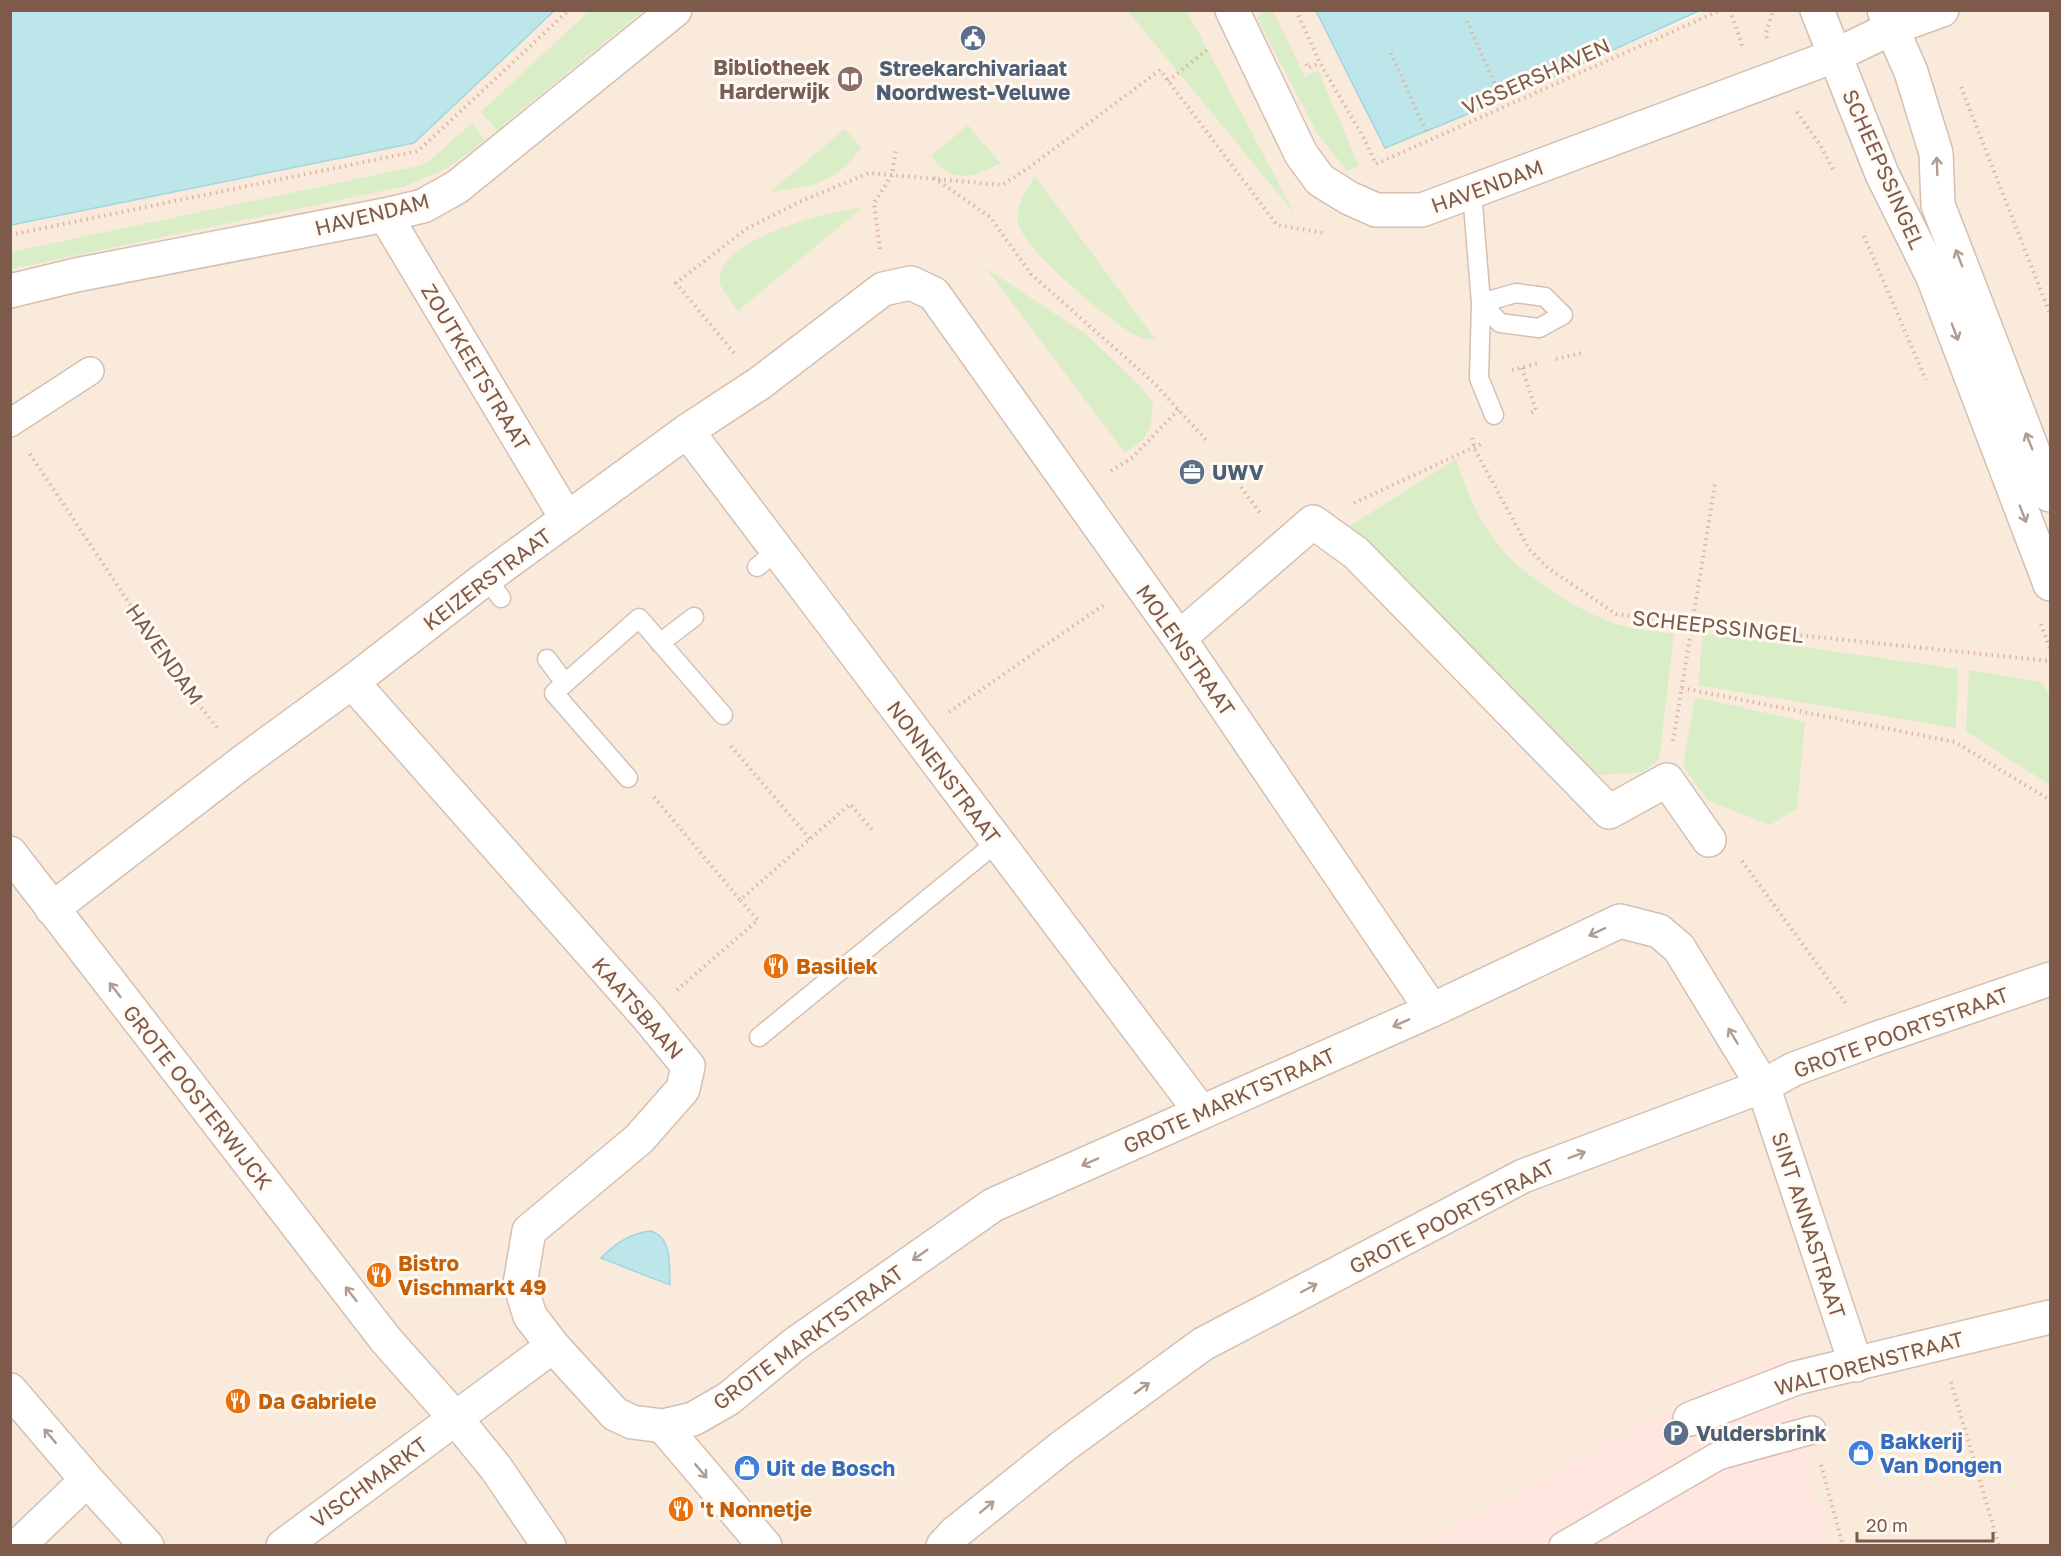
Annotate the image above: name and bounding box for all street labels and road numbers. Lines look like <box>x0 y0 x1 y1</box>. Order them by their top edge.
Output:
street label: VISSERSHAVEN <box>1458 32 1614 120</box>
street label: SCHEEPSSINGEL <box>1837 85 1931 253</box>
street label: HAVENDAM <box>1427 154 1547 218</box>
street label: HAVENDAM <box>312 187 432 241</box>
street label: ZOUTKEETSTRAAT <box>416 279 536 455</box>
street label: KEIZERSTRAAT <box>418 522 556 636</box>
street label: MOLENSTRAAT <box>1131 579 1241 721</box>
street label: HAVENDAM <box>121 598 209 710</box>
street label: SCHEEPSSINGEL <box>1631 604 1805 648</box>
street label: NONNENSTRAAT <box>882 695 1006 849</box>
street label: KAATSBAAN <box>587 952 689 1064</box>
street label: GROTE POORTSTRAAT <box>1790 981 2012 1083</box>
street label: GROTE OOSTERWIJCK <box>118 1000 278 1194</box>
street label: GROTE MARKTSTRAAT <box>1119 1041 1339 1159</box>
street label: SINT ANNASTRAAT <box>1767 1128 1851 1322</box>
street label: GROTE POORTSTRAAT <box>1345 1153 1559 1279</box>
street label: GROTE MARKTSTRAAT <box>708 1259 908 1415</box>
street label: WALTORENSTRAAT <box>1772 1325 1966 1401</box>
street label: VISCHMARKT <box>305 1431 433 1533</box>

